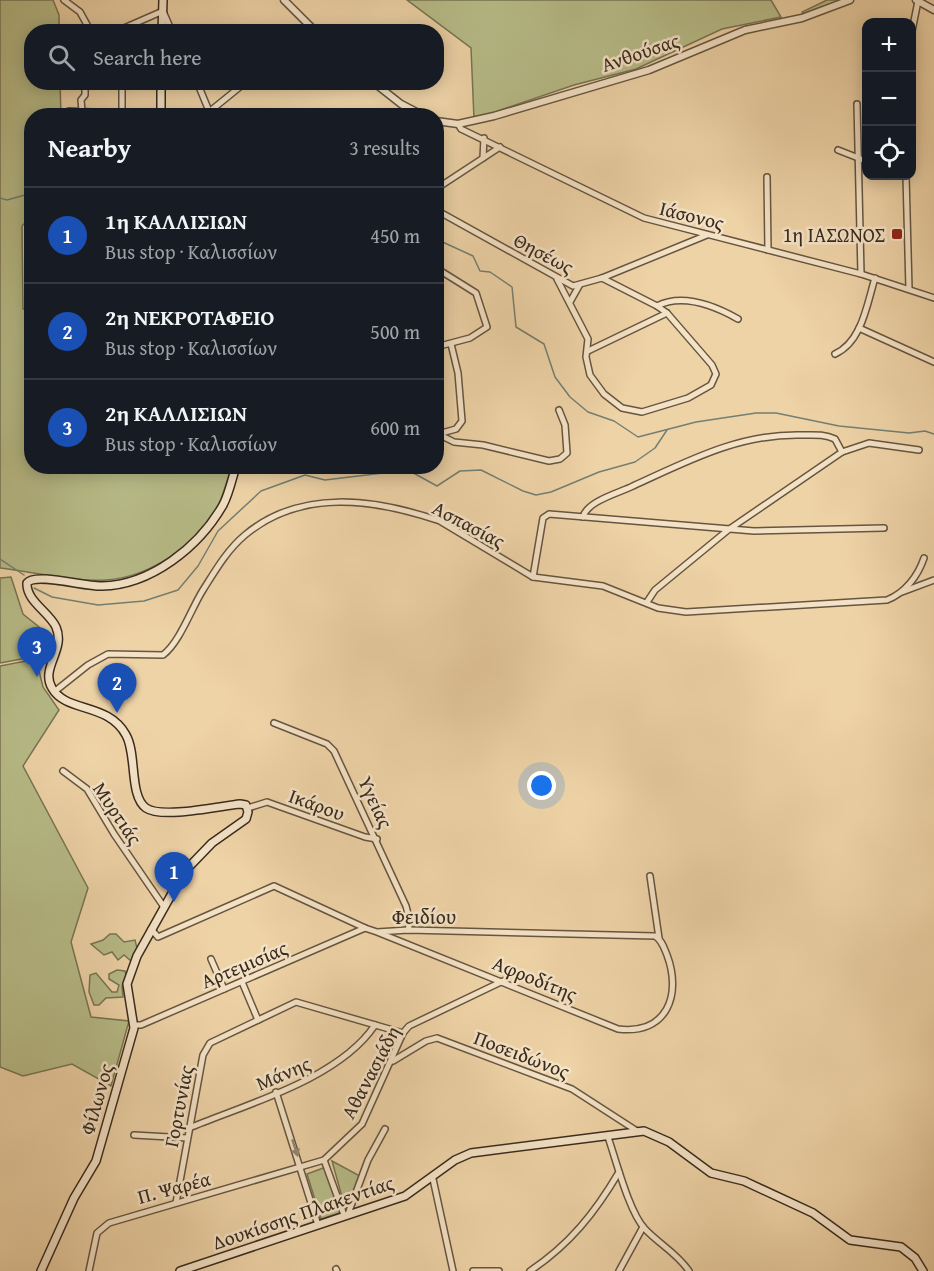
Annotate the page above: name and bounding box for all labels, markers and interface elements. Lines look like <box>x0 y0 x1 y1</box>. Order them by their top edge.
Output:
map controls <box>862 18 916 180</box>
button: + <box>862 18 916 72</box>
search box <box>24 24 444 90</box>
street label: Ανθούσας <box>597 25 684 79</box>
icon: search <box>45 41 78 74</box>
text: Search here <box>93 41 202 73</box>
button: − <box>862 72 916 126</box>
button: locate <box>862 126 916 180</box>
text: Nearby <box>48 128 131 167</box>
text: 3 results <box>349 133 420 162</box>
street label: Ιάσονος <box>657 193 728 237</box>
text: 1η ΚΑΛΛΙΣΙΩΝ <box>105 205 247 237</box>
place label: 1η ΙΑΣΩΝΟΣ <box>783 220 885 249</box>
text: 1 <box>62 221 73 250</box>
text: 450 m <box>370 221 420 250</box>
street label: Θησέως <box>509 225 580 281</box>
marker: 1η ΙΑΣΩΝΟΣ <box>890 227 904 241</box>
text: Bus stop · Καλισσίων <box>105 237 277 266</box>
text: 2η ΝΕΚΡΟΤΑΦΕΙΟ <box>105 301 274 333</box>
text: 2 <box>62 317 73 346</box>
text: 500 m <box>370 317 420 346</box>
text: Bus stop · Καλισσίων <box>105 333 277 362</box>
text: 2η ΚΑΛΛΙΣΙΩΝ <box>105 397 247 429</box>
text: 3 <box>62 413 73 442</box>
text: 600 m <box>370 413 420 442</box>
text: Bus stop · Καλισσίων <box>105 429 277 458</box>
street label: Ασπασίας <box>428 493 511 555</box>
pin: 3 <box>18 628 57 677</box>
pin: 2 <box>98 664 136 713</box>
street label: Υγείας <box>351 770 401 833</box>
your location <box>527 771 556 800</box>
street label: Μυρτιάς <box>86 776 150 851</box>
street label: Ικάρου <box>285 780 349 828</box>
pin: 1 <box>154 852 194 902</box>
street label: Φειδίου <box>392 902 456 931</box>
street label: Αρτεμισίας <box>196 933 292 995</box>
street label: Αφροδίτης <box>488 948 582 1008</box>
street label: Αθανασιάδη <box>333 1020 407 1124</box>
street label: Ποσειδώνος <box>470 1022 575 1086</box>
street label: Μάνης <box>251 1048 315 1097</box>
street label: Φίλωνος <box>72 1059 120 1138</box>
street label: Γορτυνίας <box>156 1062 200 1150</box>
one-way arrow <box>290 1139 300 1157</box>
street label: Π. Ψαρέα <box>134 1163 214 1211</box>
street label: Δουκίσσης Πλακεντίας <box>208 1167 398 1257</box>

